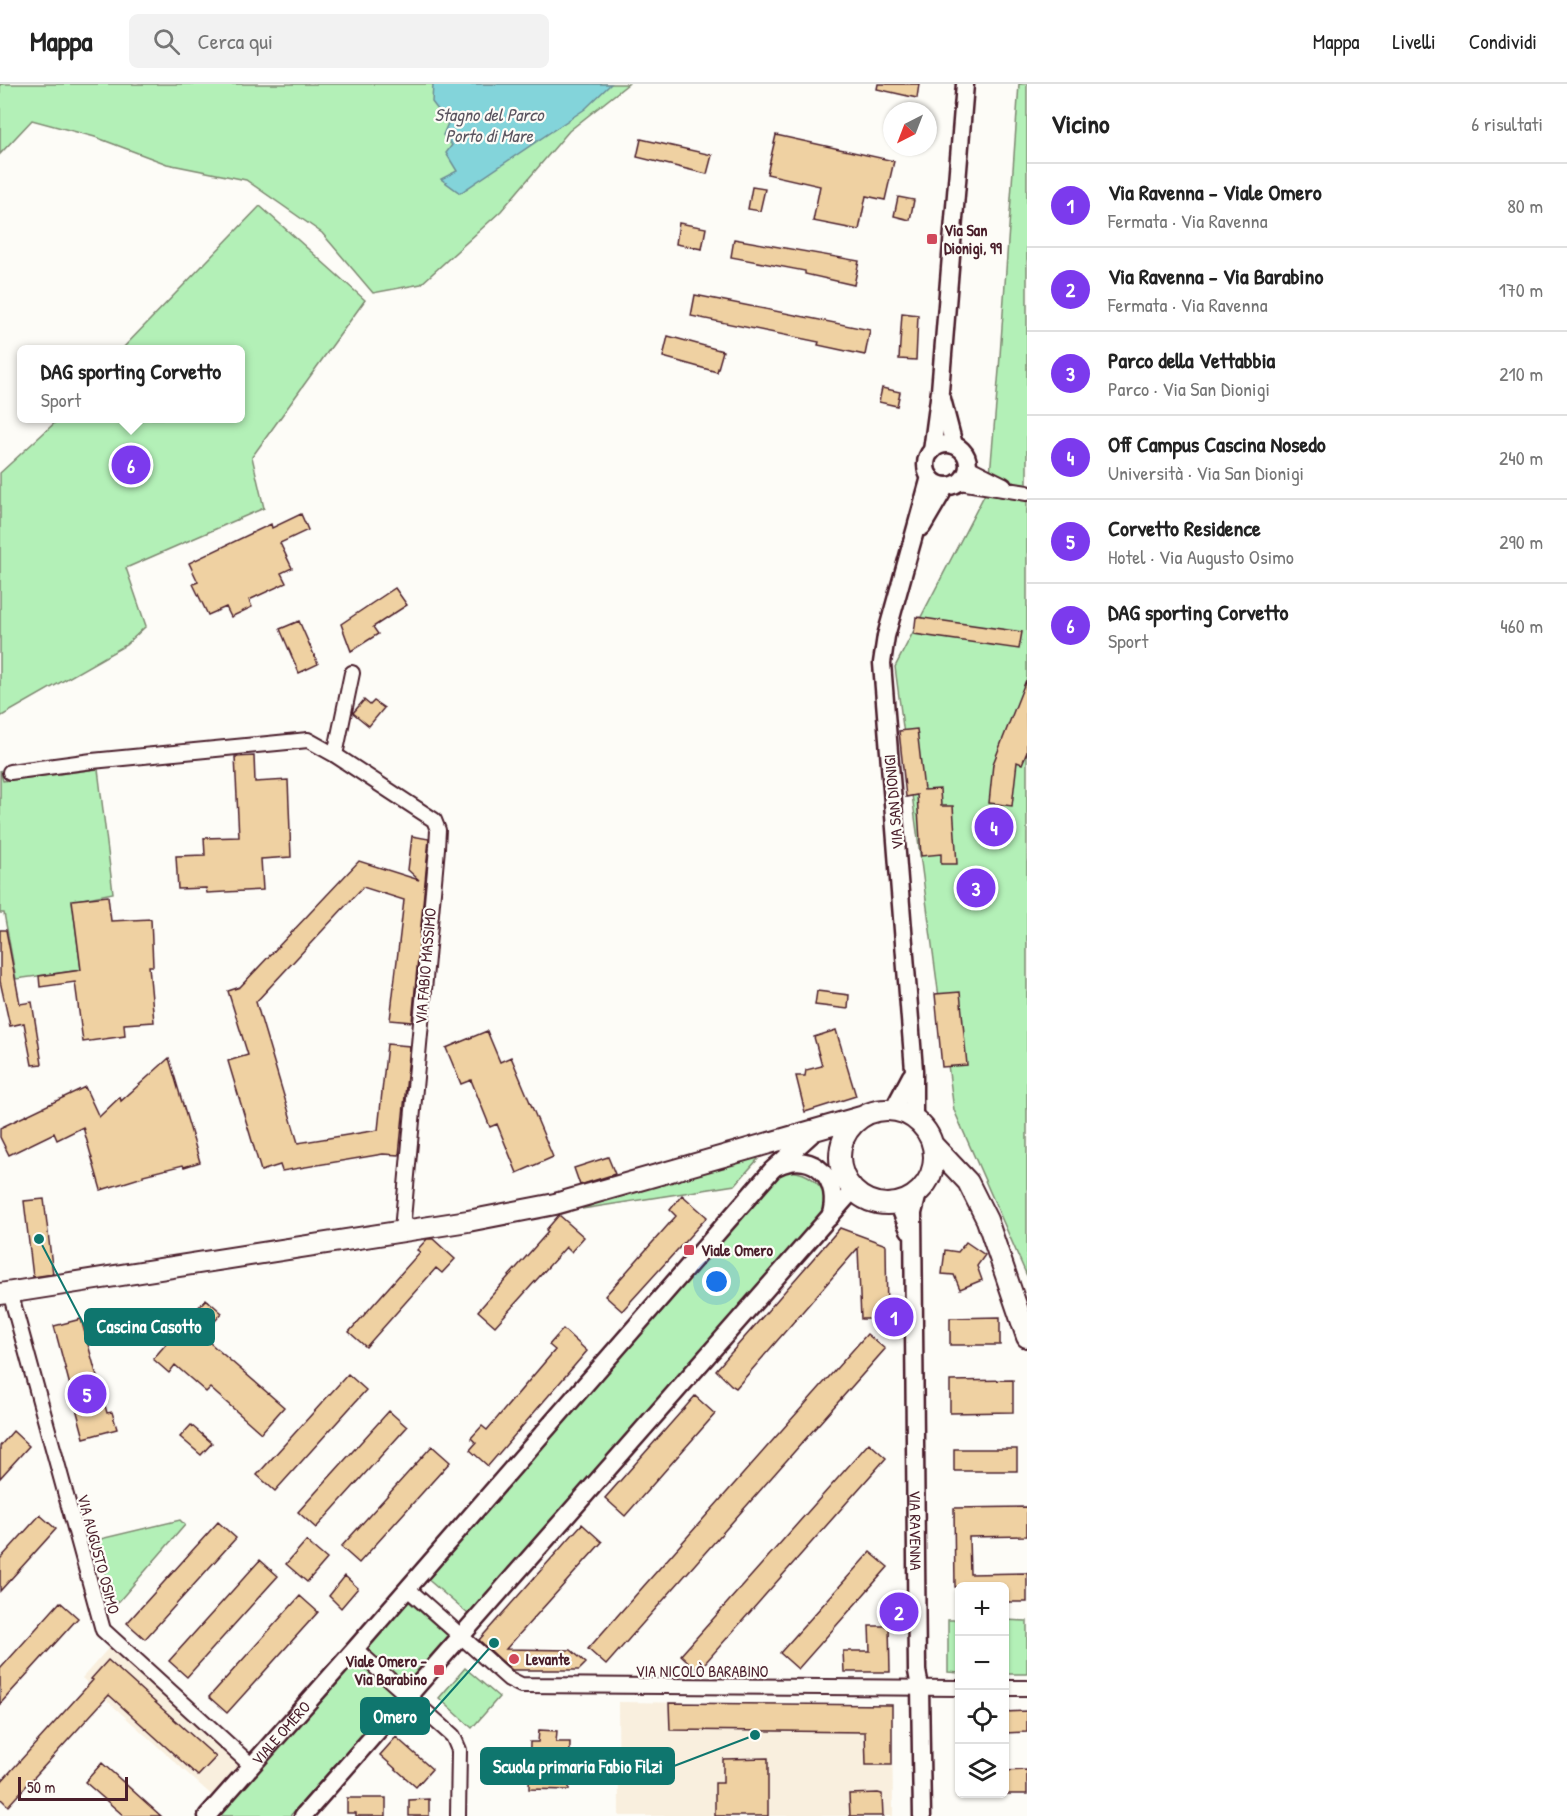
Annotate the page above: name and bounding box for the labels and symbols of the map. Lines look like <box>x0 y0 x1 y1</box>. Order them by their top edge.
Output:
water label: Stagno del Parco Porto di Mare <box>434 102 545 148</box>
north arrow <box>883 102 937 156</box>
place label: Via San Dionigi, 99 <box>944 219 1002 260</box>
marker: Via San Dionigi, 99 <box>925 232 939 246</box>
pin: 6 <box>112 442 150 488</box>
street label: VIA SAN DIONIGI <box>878 753 908 851</box>
pin: 4 <box>974 804 1014 850</box>
pin: 3 <box>956 866 996 910</box>
street label: VIA FABIO MASSIMO <box>409 907 441 1025</box>
place label: Viale Omero <box>701 1239 773 1261</box>
marker: Viale Omero <box>682 1243 696 1257</box>
your location <box>702 1267 731 1296</box>
pin: 1 <box>874 1294 914 1340</box>
callout: Cascina Casotto <box>85 1309 214 1345</box>
text: Cascina Casotto <box>97 1314 202 1339</box>
pin: 5 <box>68 1372 106 1416</box>
street label: VIA RAVENNA <box>904 1490 927 1571</box>
street label: VIA AUGUSTO OSIMO <box>72 1492 126 1616</box>
pin: 2 <box>880 1590 918 1634</box>
place label: Levante <box>526 1648 571 1670</box>
place label: Viale Omero - Via Barabino <box>345 1650 428 1690</box>
marker: Levante <box>507 1652 521 1666</box>
street label: VIA NICOLÒ BARABINO <box>636 1660 769 1682</box>
marker: Viale Omero - Via Barabino <box>432 1663 446 1677</box>
street label: VIALE OMERO <box>246 1696 315 1770</box>
callout: Omero <box>361 1698 429 1734</box>
text: Omero <box>373 1704 418 1729</box>
callout: Scuola primaria Fabio Filzi <box>481 1748 674 1784</box>
text: Scuola primaria Fabio Filzi <box>493 1754 663 1780</box>
scale bar <box>18 1774 128 1802</box>

